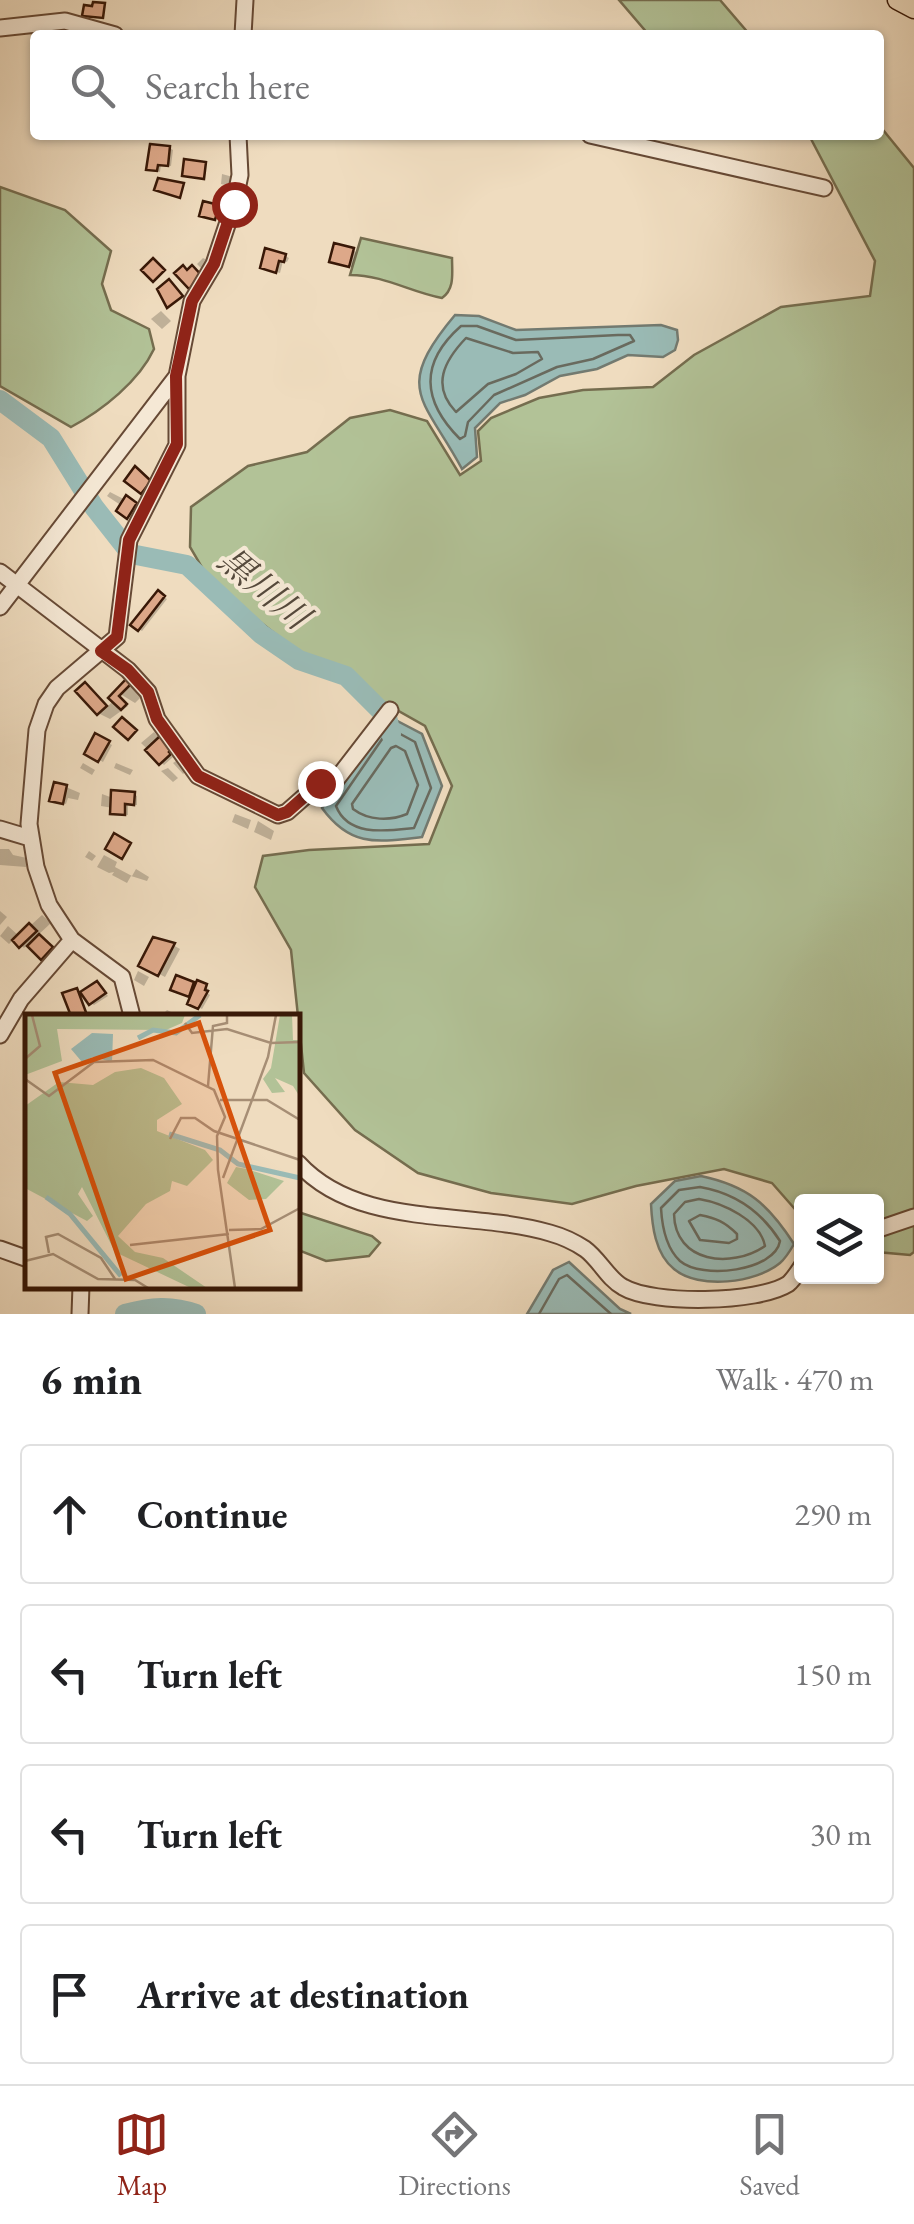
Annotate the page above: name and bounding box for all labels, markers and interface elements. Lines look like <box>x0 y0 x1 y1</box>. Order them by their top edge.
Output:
search box <box>30 30 884 140</box>
icon: search <box>65 58 120 113</box>
text: Search here <box>145 61 310 110</box>
route start <box>212 182 258 228</box>
water label: 黒川川 <box>210 537 322 641</box>
route end <box>298 761 344 807</box>
inset map <box>25 1014 300 1289</box>
map controls <box>794 1194 884 1284</box>
button: layers <box>794 1194 884 1284</box>
text: 6 min <box>40 1352 142 1407</box>
text: Walk · 470 m <box>716 1358 874 1400</box>
icon: ahead <box>42 1487 97 1542</box>
text: Continue <box>137 1490 288 1539</box>
text: 290 m <box>795 1493 872 1535</box>
icon: left <box>42 1647 97 1702</box>
text: Turn left <box>137 1650 282 1699</box>
text: 150 m <box>795 1653 872 1695</box>
icon: left <box>42 1807 97 1862</box>
text: Turn left <box>137 1810 282 1859</box>
text: 30 m <box>810 1813 872 1855</box>
icon: arrive <box>42 1967 97 2022</box>
text: Arrive at destination <box>137 1970 469 2019</box>
tab: Map <box>114 2107 169 2203</box>
tab: Directions <box>398 2107 511 2203</box>
tab: Saved <box>740 2107 800 2203</box>

